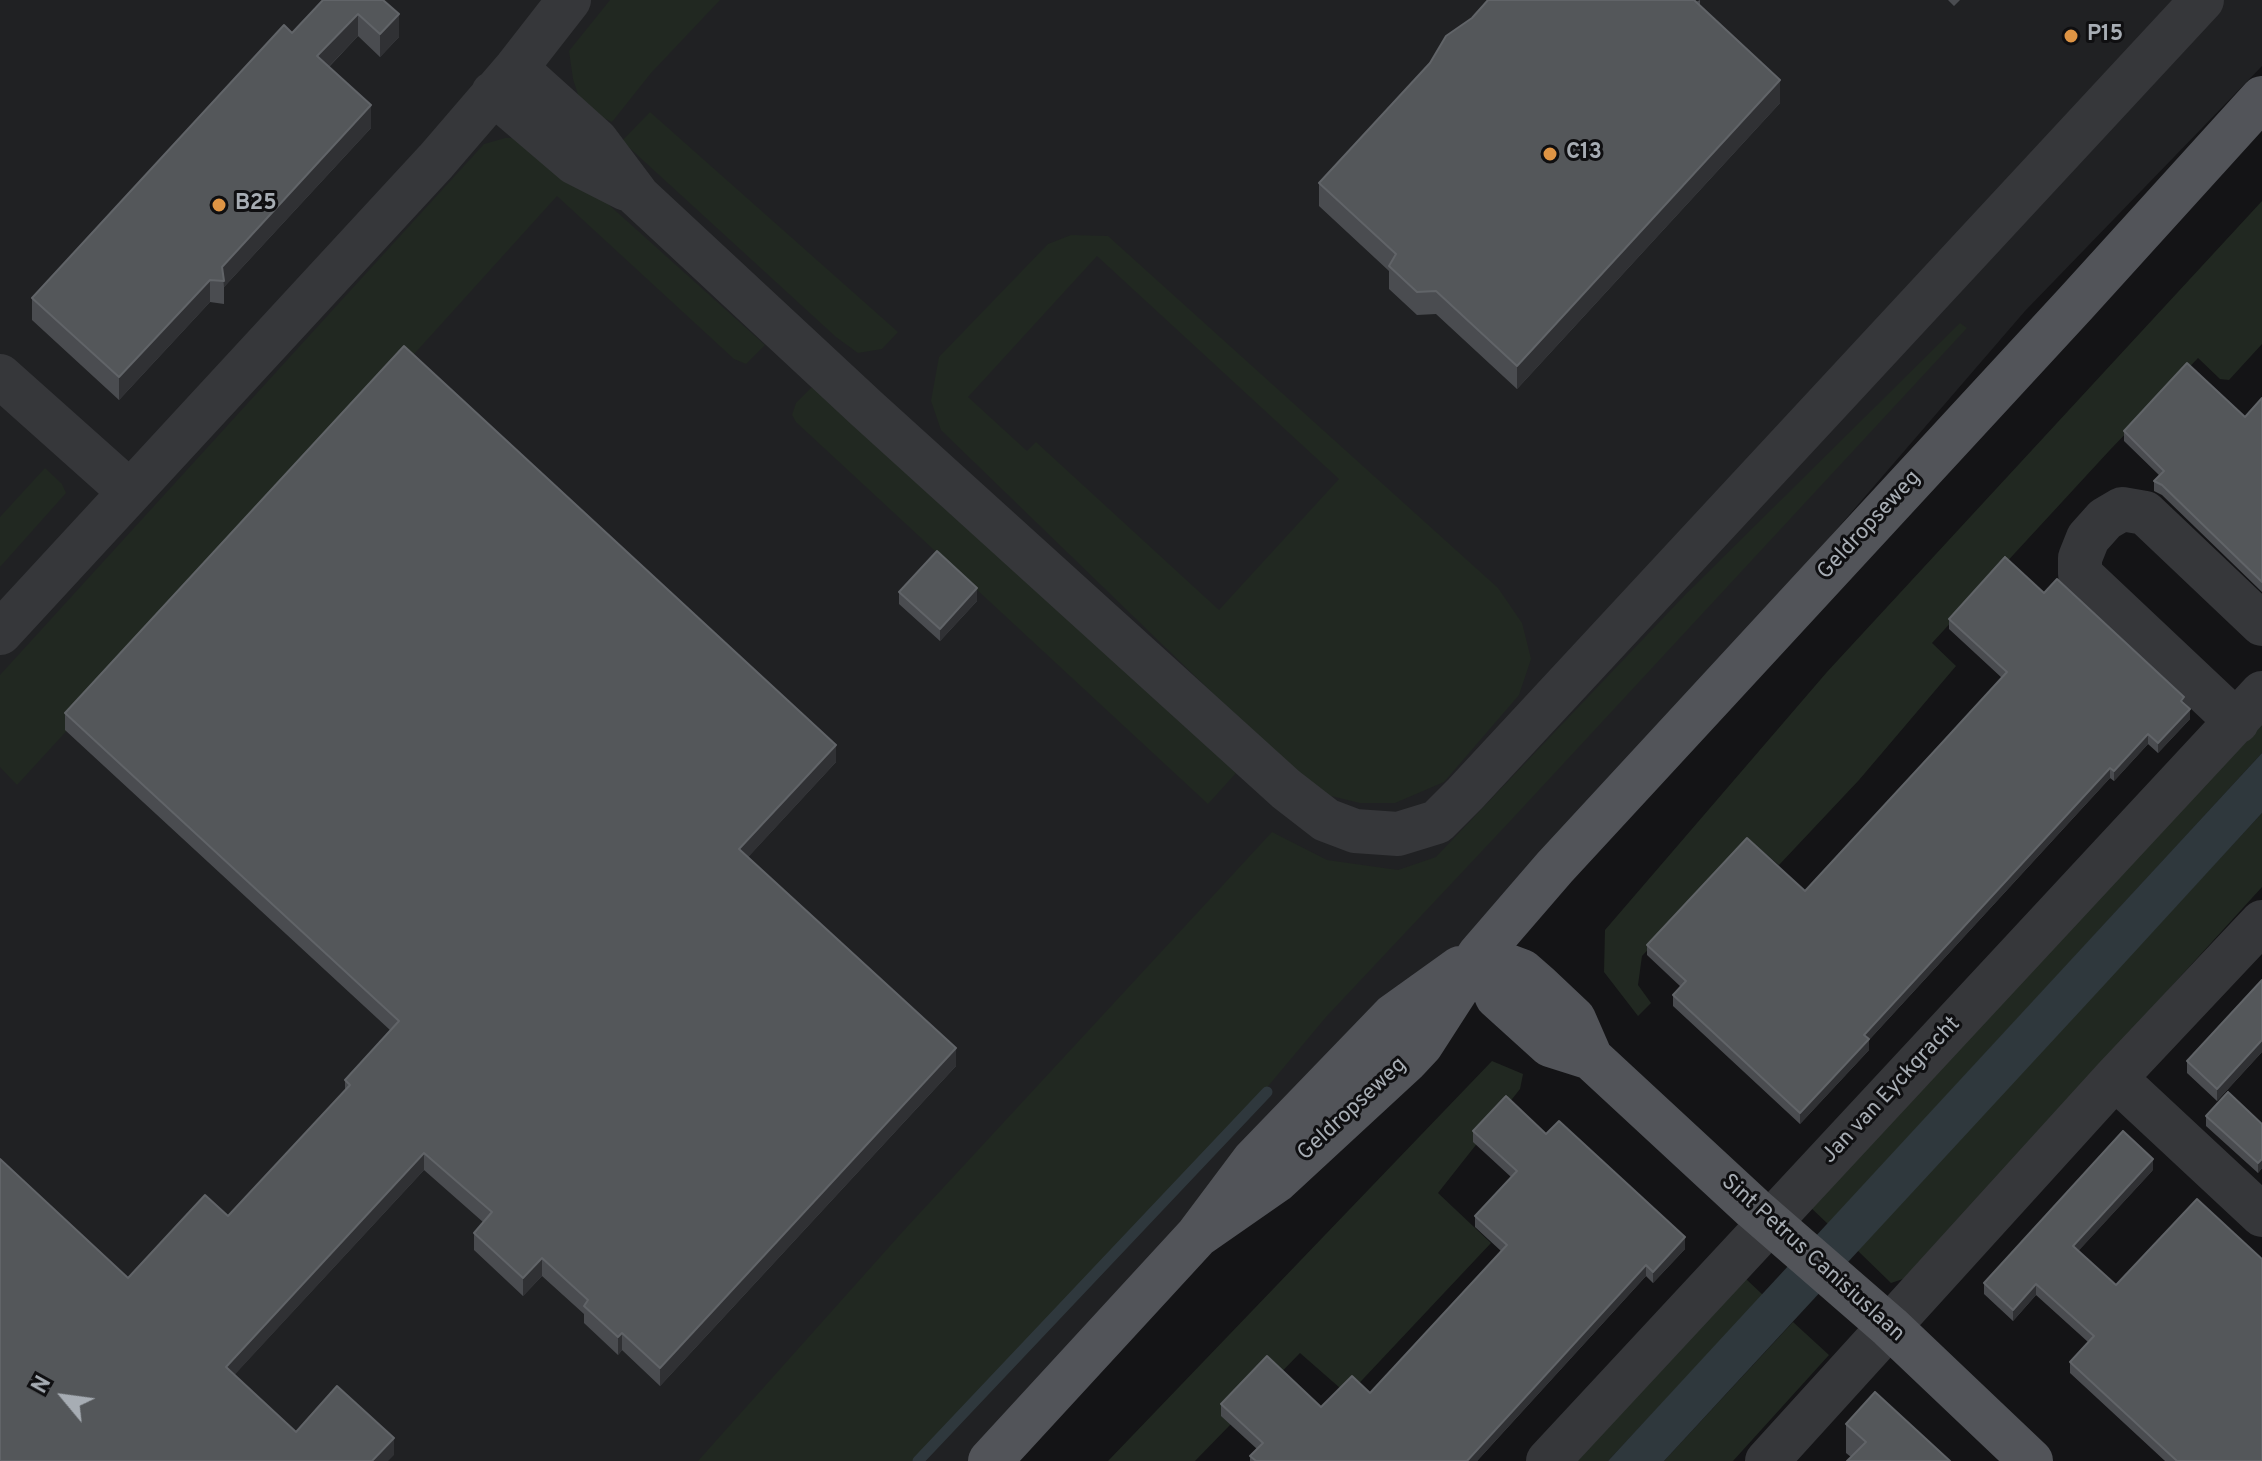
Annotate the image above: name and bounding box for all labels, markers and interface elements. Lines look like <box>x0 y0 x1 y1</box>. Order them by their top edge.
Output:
place label: P15 <box>2087 23 2123 49</box>
marker: P15 <box>2062 27 2080 45</box>
place label: C13 <box>1566 141 1602 167</box>
marker: C13 <box>1541 145 1559 163</box>
place label: B25 <box>235 192 277 218</box>
marker: B25 <box>210 196 228 214</box>
street label: Geldropseweg <box>1813 466 1927 586</box>
street label: Jan van Eyckgracht <box>1817 1012 1967 1170</box>
street label: Geldropseweg <box>1293 1053 1413 1167</box>
street label: Sint Petrus Canisiuslaan <box>1715 1170 1909 1348</box>
north arrow <box>24 1357 104 1437</box>
text: N <box>27 1372 58 1399</box>

